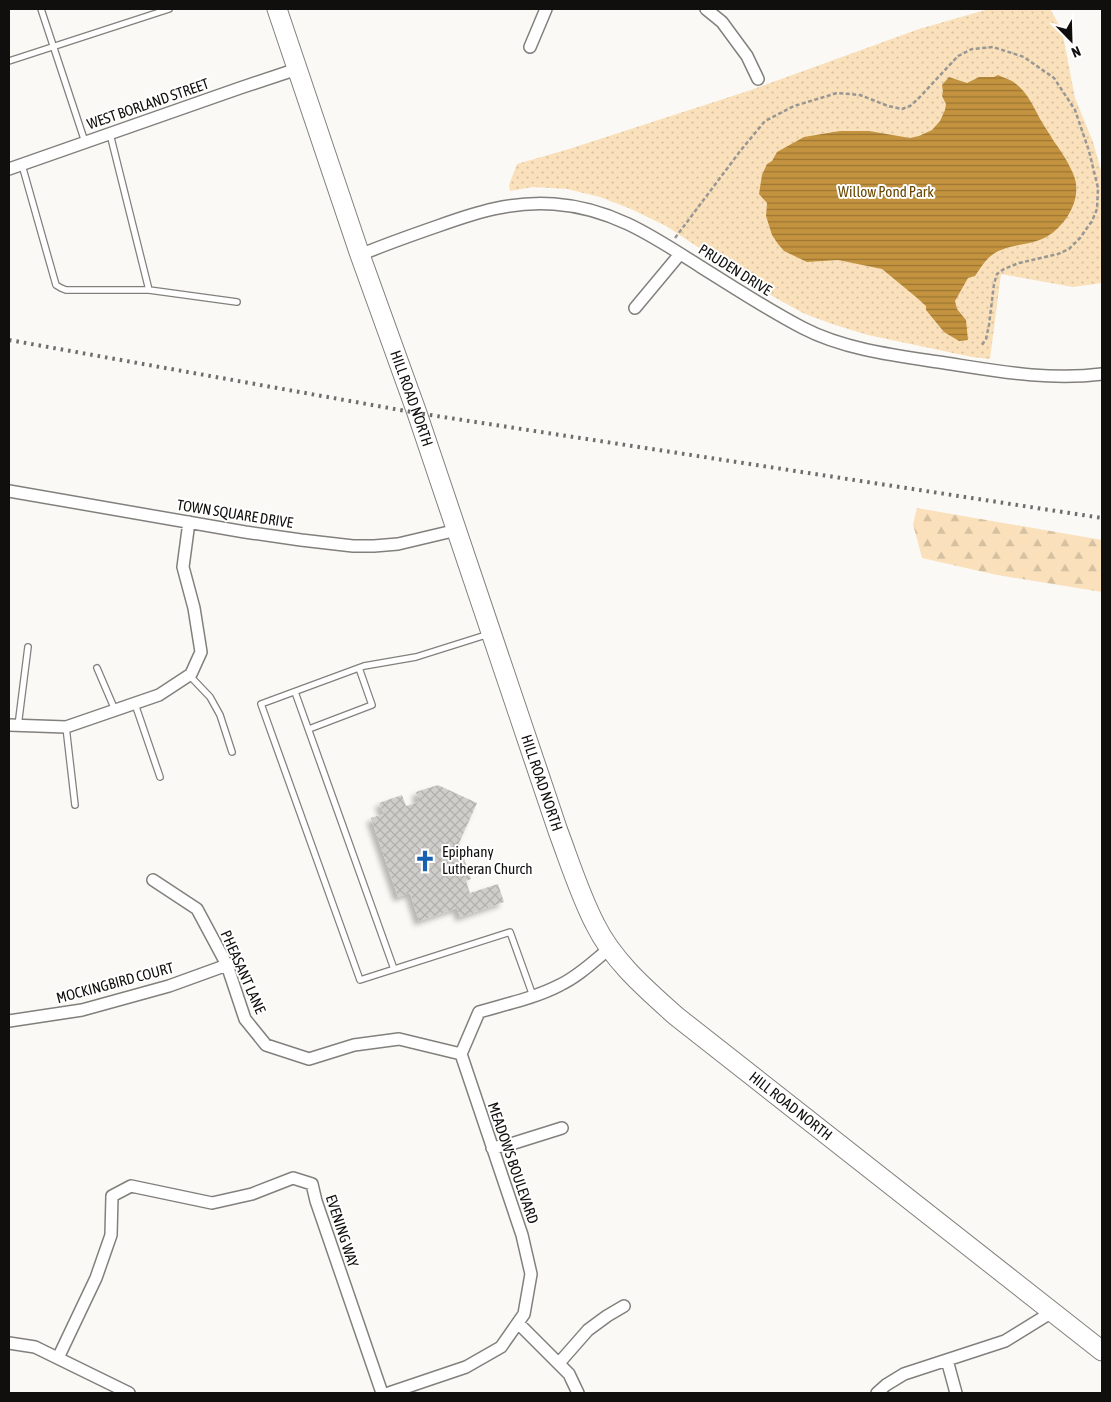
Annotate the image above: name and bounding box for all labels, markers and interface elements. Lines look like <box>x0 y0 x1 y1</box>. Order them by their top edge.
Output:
north arrow <box>1046 15 1096 65</box>
text: N <box>1069 43 1083 61</box>
street label: WEST BORLAND STREET <box>85 75 211 132</box>
park label: Willow Pond Park <box>838 183 934 200</box>
street label: PRUDEN DRIVE <box>696 240 775 299</box>
street label: HILL ROAD NORTH <box>387 348 437 448</box>
street label: TOWN SQUARE DRIVE <box>176 496 295 531</box>
street label: HILL ROAD NORTH <box>518 732 566 833</box>
place label: Epiphany Lutheran Church <box>442 843 532 877</box>
church icon: Epiphany Lutheran Church <box>412 848 438 874</box>
street label: PHEASANT LANE <box>218 928 270 1017</box>
street label: MOCKINGBIRD COURT <box>54 959 176 1006</box>
street label: HILL ROAD NORTH <box>746 1068 836 1143</box>
street label: MEADOWS BOULEVARD <box>485 1100 542 1226</box>
street label: EVENING WAY <box>323 1192 362 1270</box>

